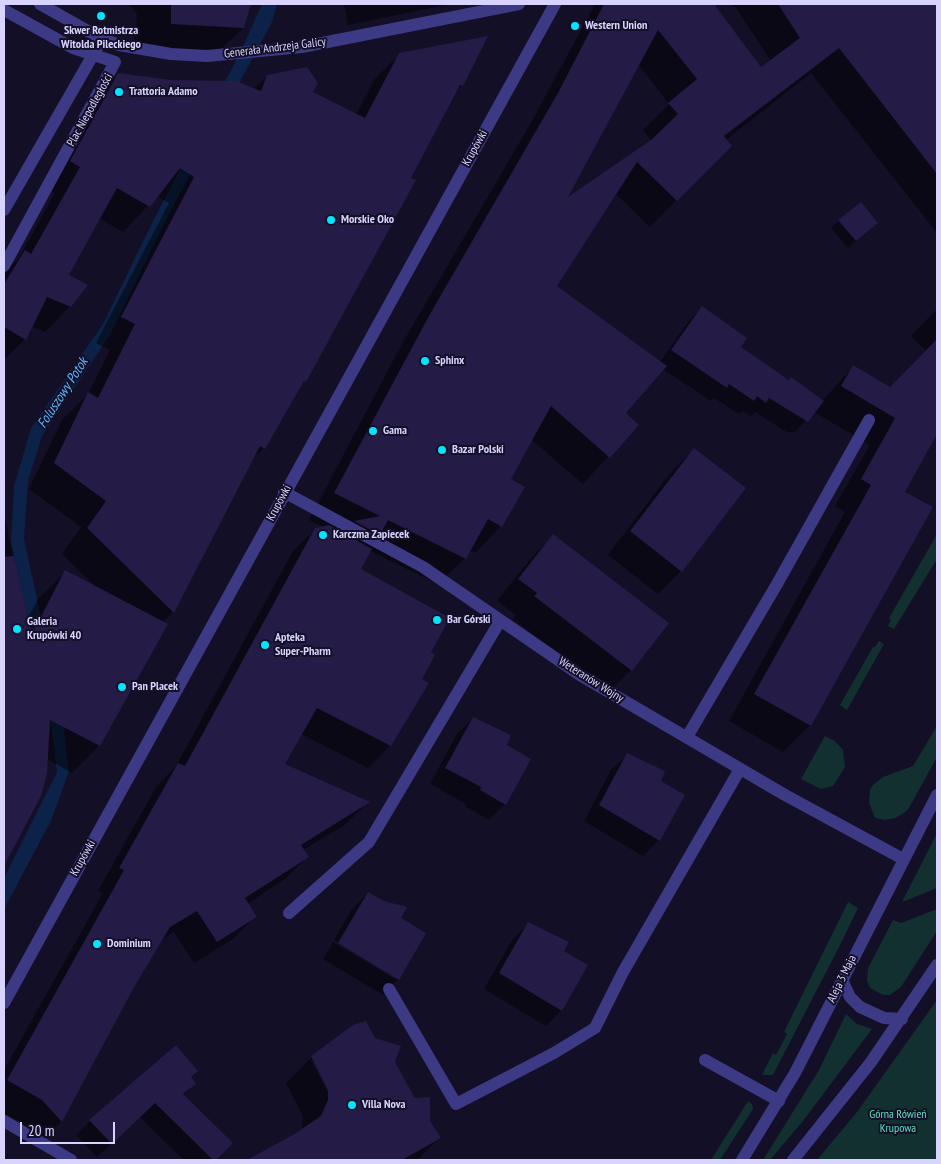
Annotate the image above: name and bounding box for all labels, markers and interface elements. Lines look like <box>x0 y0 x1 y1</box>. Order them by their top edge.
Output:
marker: Skwer Rotmistrza Witolda Pileckiego <box>95 10 107 22</box>
place label: Western Union <box>585 19 647 33</box>
marker: Western Union <box>569 20 581 32</box>
place label: Skwer Rotmistrza Witolda Pileckiego <box>61 24 141 52</box>
street label: Generała Andrzeja Galicy <box>223 35 327 61</box>
street label: Plac Niepodległości <box>64 71 116 149</box>
place label: Trattoria Adamo <box>129 85 198 99</box>
marker: Trattoria Adamo <box>113 86 125 98</box>
street label: Krupówki <box>459 128 491 168</box>
place label: Morskie Oko <box>341 213 394 227</box>
marker: Morskie Oko <box>325 214 337 226</box>
place label: Sphinx <box>435 354 464 368</box>
water label: Foluszowy Potok <box>34 355 92 431</box>
marker: Sphinx <box>419 355 431 367</box>
place label: Gama <box>383 424 407 438</box>
marker: Gama <box>367 425 379 437</box>
place label: Bazar Polski <box>452 443 504 457</box>
marker: Bazar Polski <box>436 444 448 456</box>
street label: Krupówki <box>264 482 294 524</box>
place label: Karczma Zapiecek <box>333 528 409 542</box>
marker: Karczma Zapiecek <box>317 529 329 541</box>
place label: Bar Górski <box>447 613 491 627</box>
marker: Bar Górski <box>431 614 443 626</box>
place label: Galeria Krupówki 40 <box>27 615 81 643</box>
marker: Galeria Krupówki 40 <box>11 623 23 635</box>
place label: Apteka Super-Pharm <box>275 631 331 659</box>
marker: Apteka Super-Pharm <box>259 639 271 651</box>
street label: Weteranów Wojny <box>556 654 626 706</box>
place label: Pan Placek <box>132 680 178 694</box>
marker: Pan Placek <box>116 681 128 693</box>
street label: Krupówki <box>67 838 99 878</box>
place label: Dominium <box>107 937 151 951</box>
marker: Dominium <box>91 938 103 950</box>
street label: Aleja 3 Maja <box>824 953 860 1005</box>
place label: Villa Nova <box>362 1098 405 1112</box>
marker: Villa Nova <box>346 1099 358 1111</box>
park label: Górna Rówień Krupowa <box>869 1108 927 1136</box>
scale bar <box>22 1112 118 1144</box>
text: 20 m <box>28 1121 54 1140</box>

